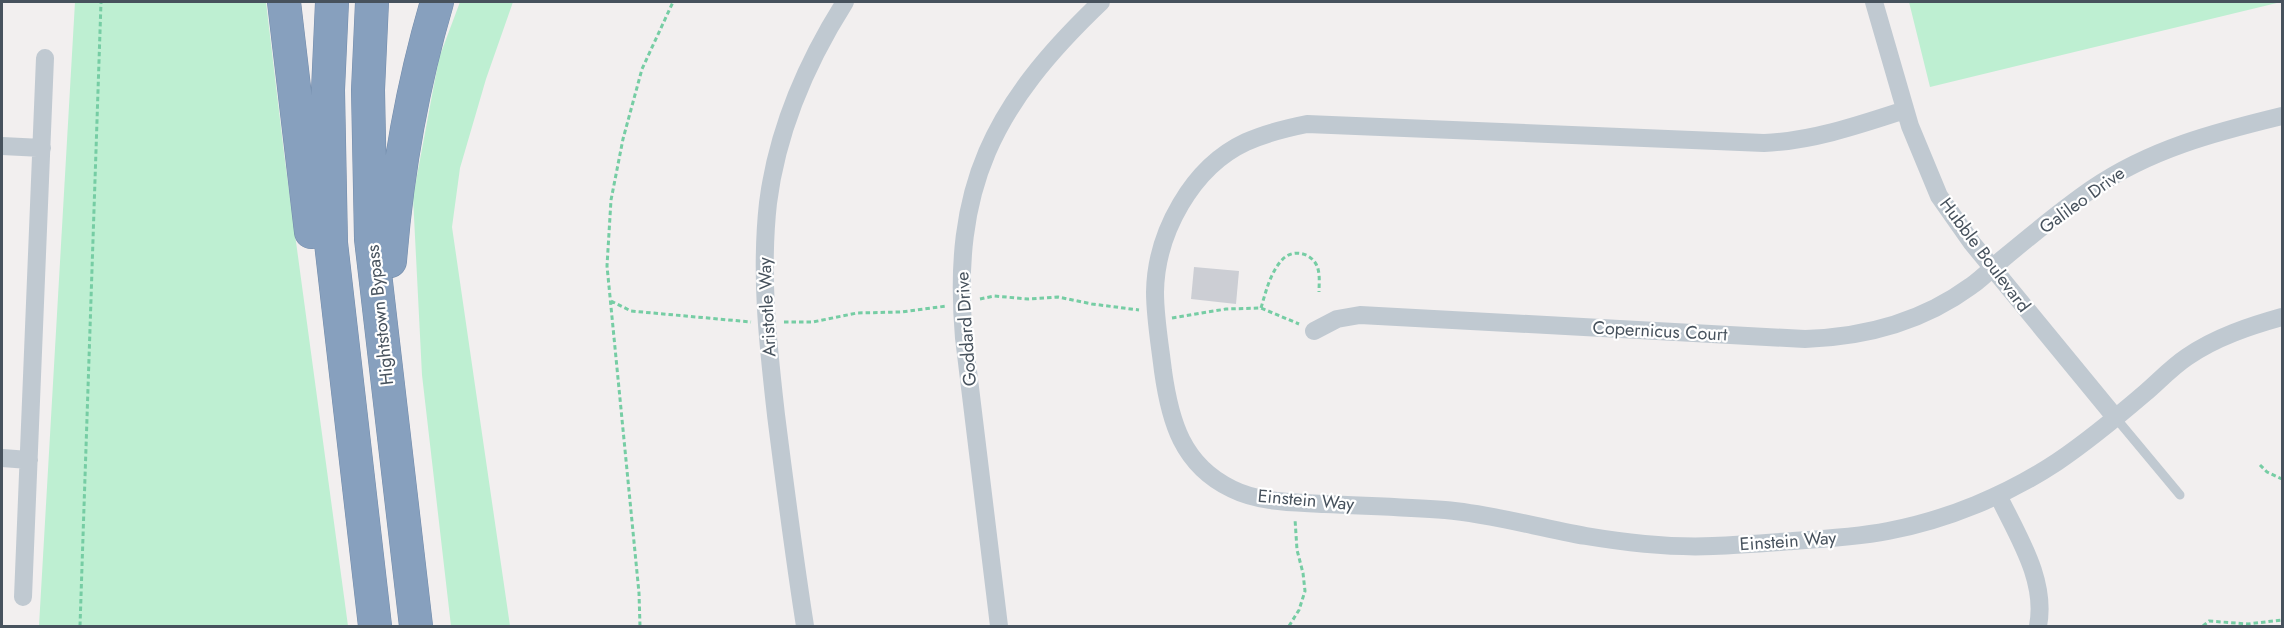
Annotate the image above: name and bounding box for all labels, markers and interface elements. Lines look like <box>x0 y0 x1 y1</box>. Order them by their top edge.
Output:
street label: Galileo Drive <box>2034 160 2130 240</box>
street label: Hubble Boulevard <box>1933 192 2037 318</box>
street label: Hightstown Bypass <box>360 243 400 387</box>
street label: Aristotle Way <box>751 256 783 358</box>
street label: Goddard Drive <box>949 271 983 387</box>
street label: Copernicus Court <box>1592 314 1729 348</box>
street label: Einstein Way <box>1257 483 1355 517</box>
street label: Einstein Way <box>1739 525 1837 557</box>

